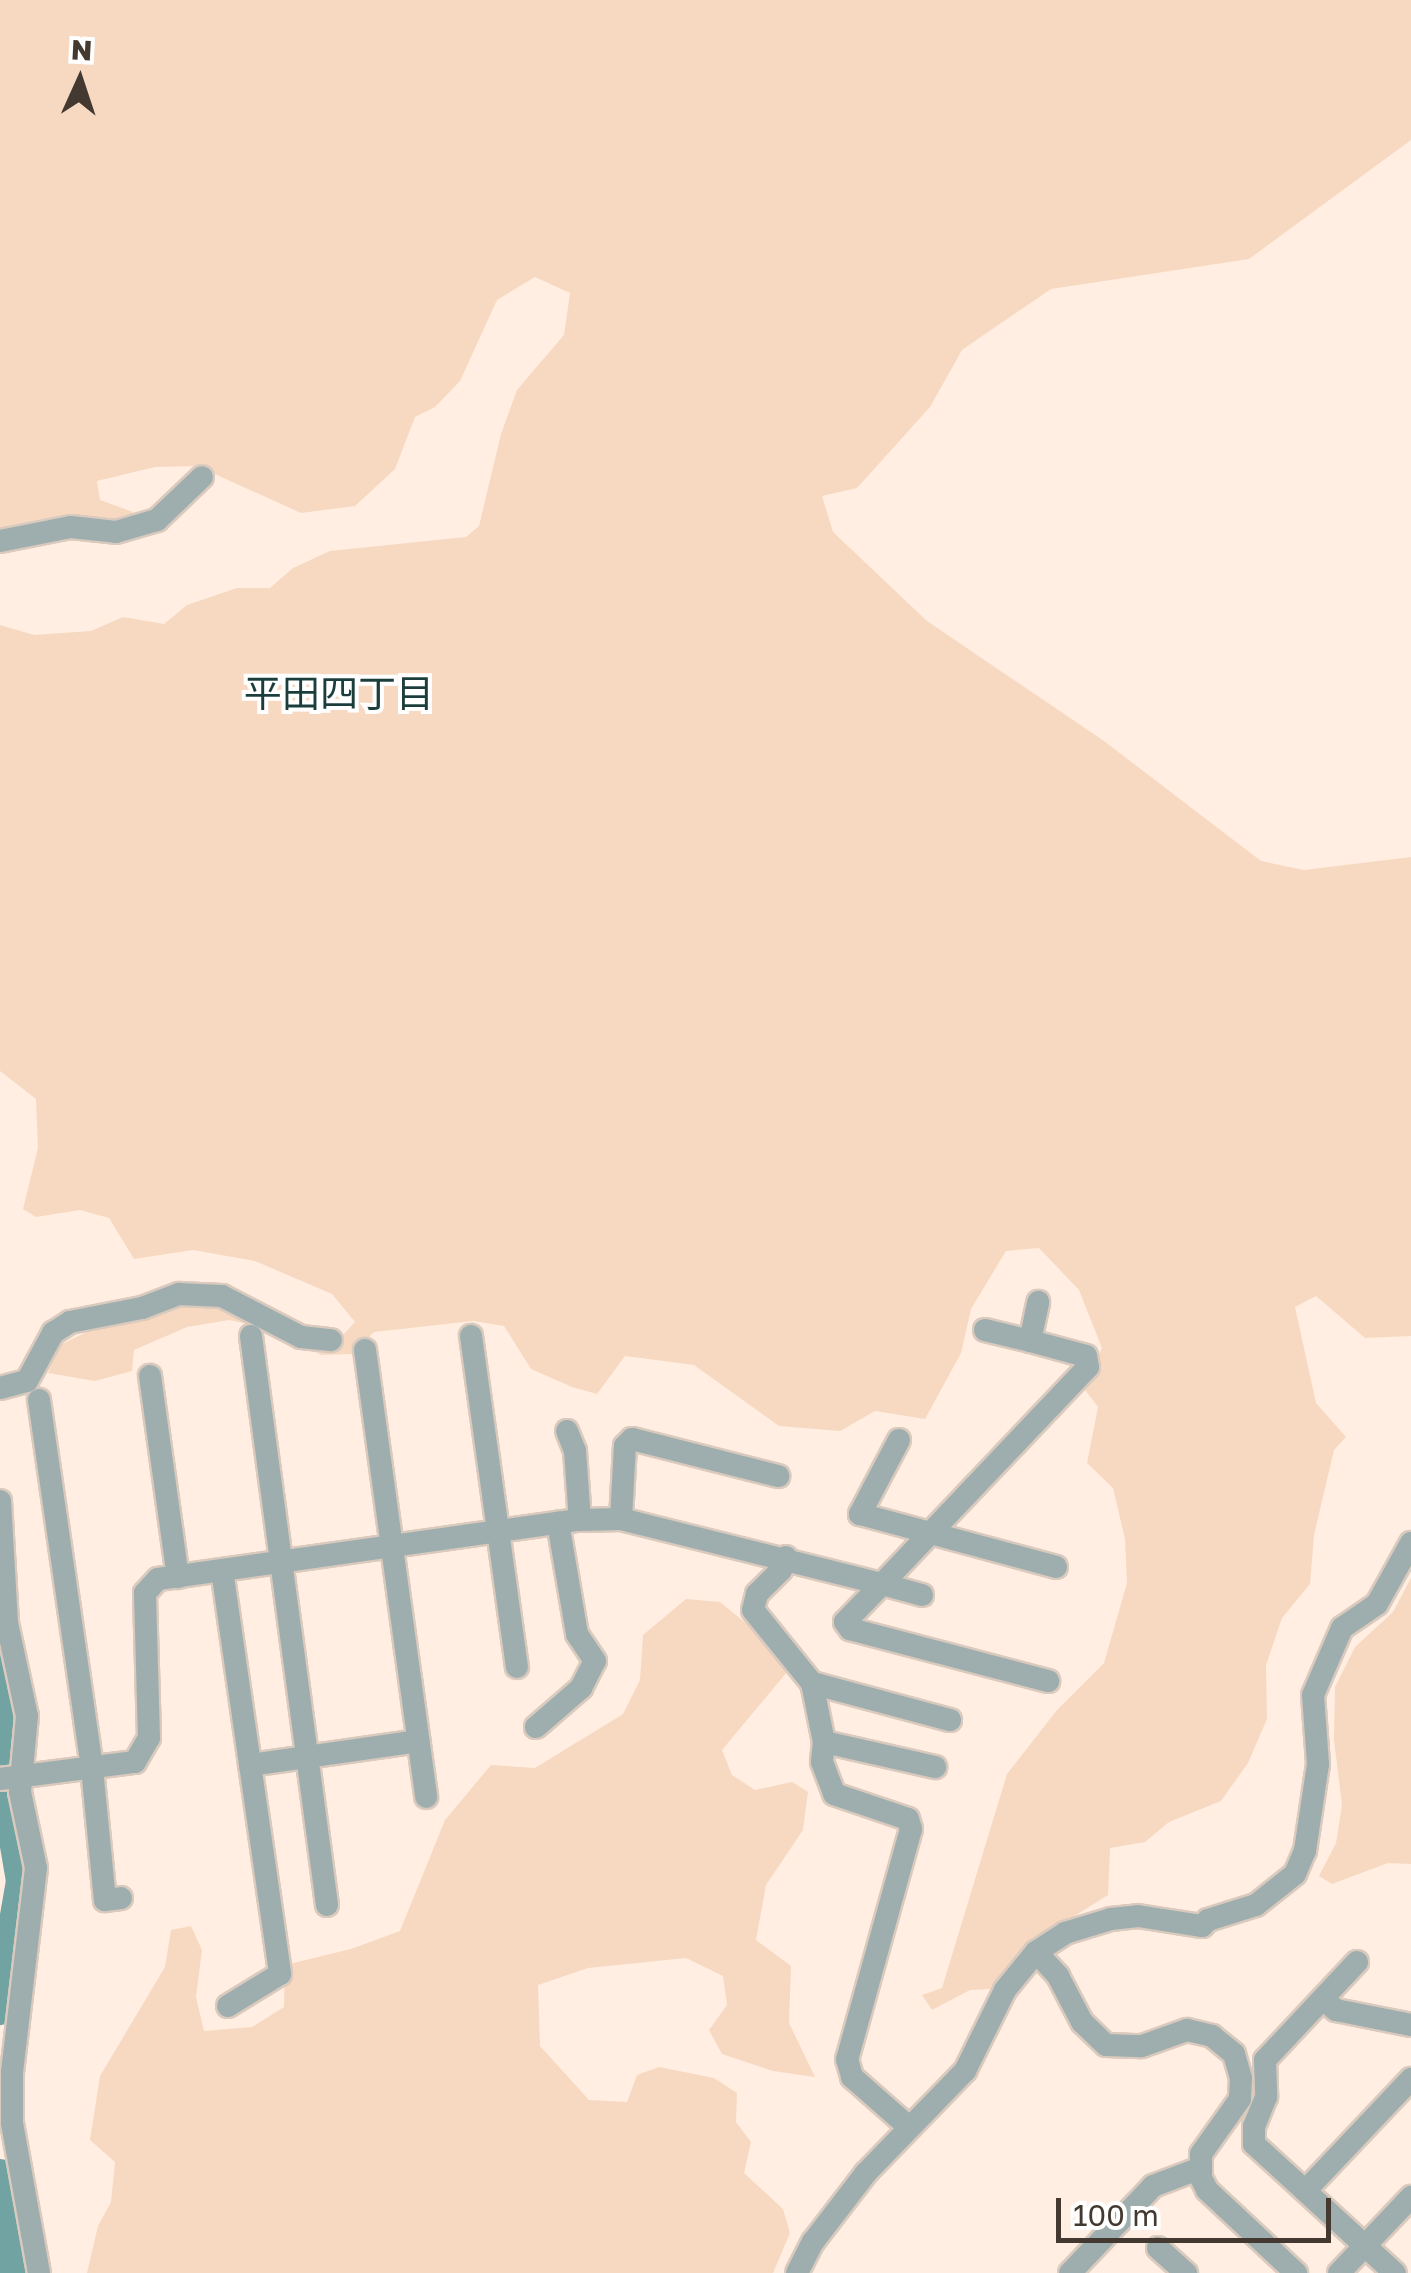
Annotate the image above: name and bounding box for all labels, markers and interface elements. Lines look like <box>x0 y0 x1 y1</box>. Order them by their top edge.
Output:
north arrow <box>30 30 130 130</box>
text: N <box>70 33 93 67</box>
district label: 平田四丁目 <box>244 670 434 716</box>
scale bar <box>1061 2178 1336 2240</box>
text: 100 m <box>1073 2197 1159 2233</box>

